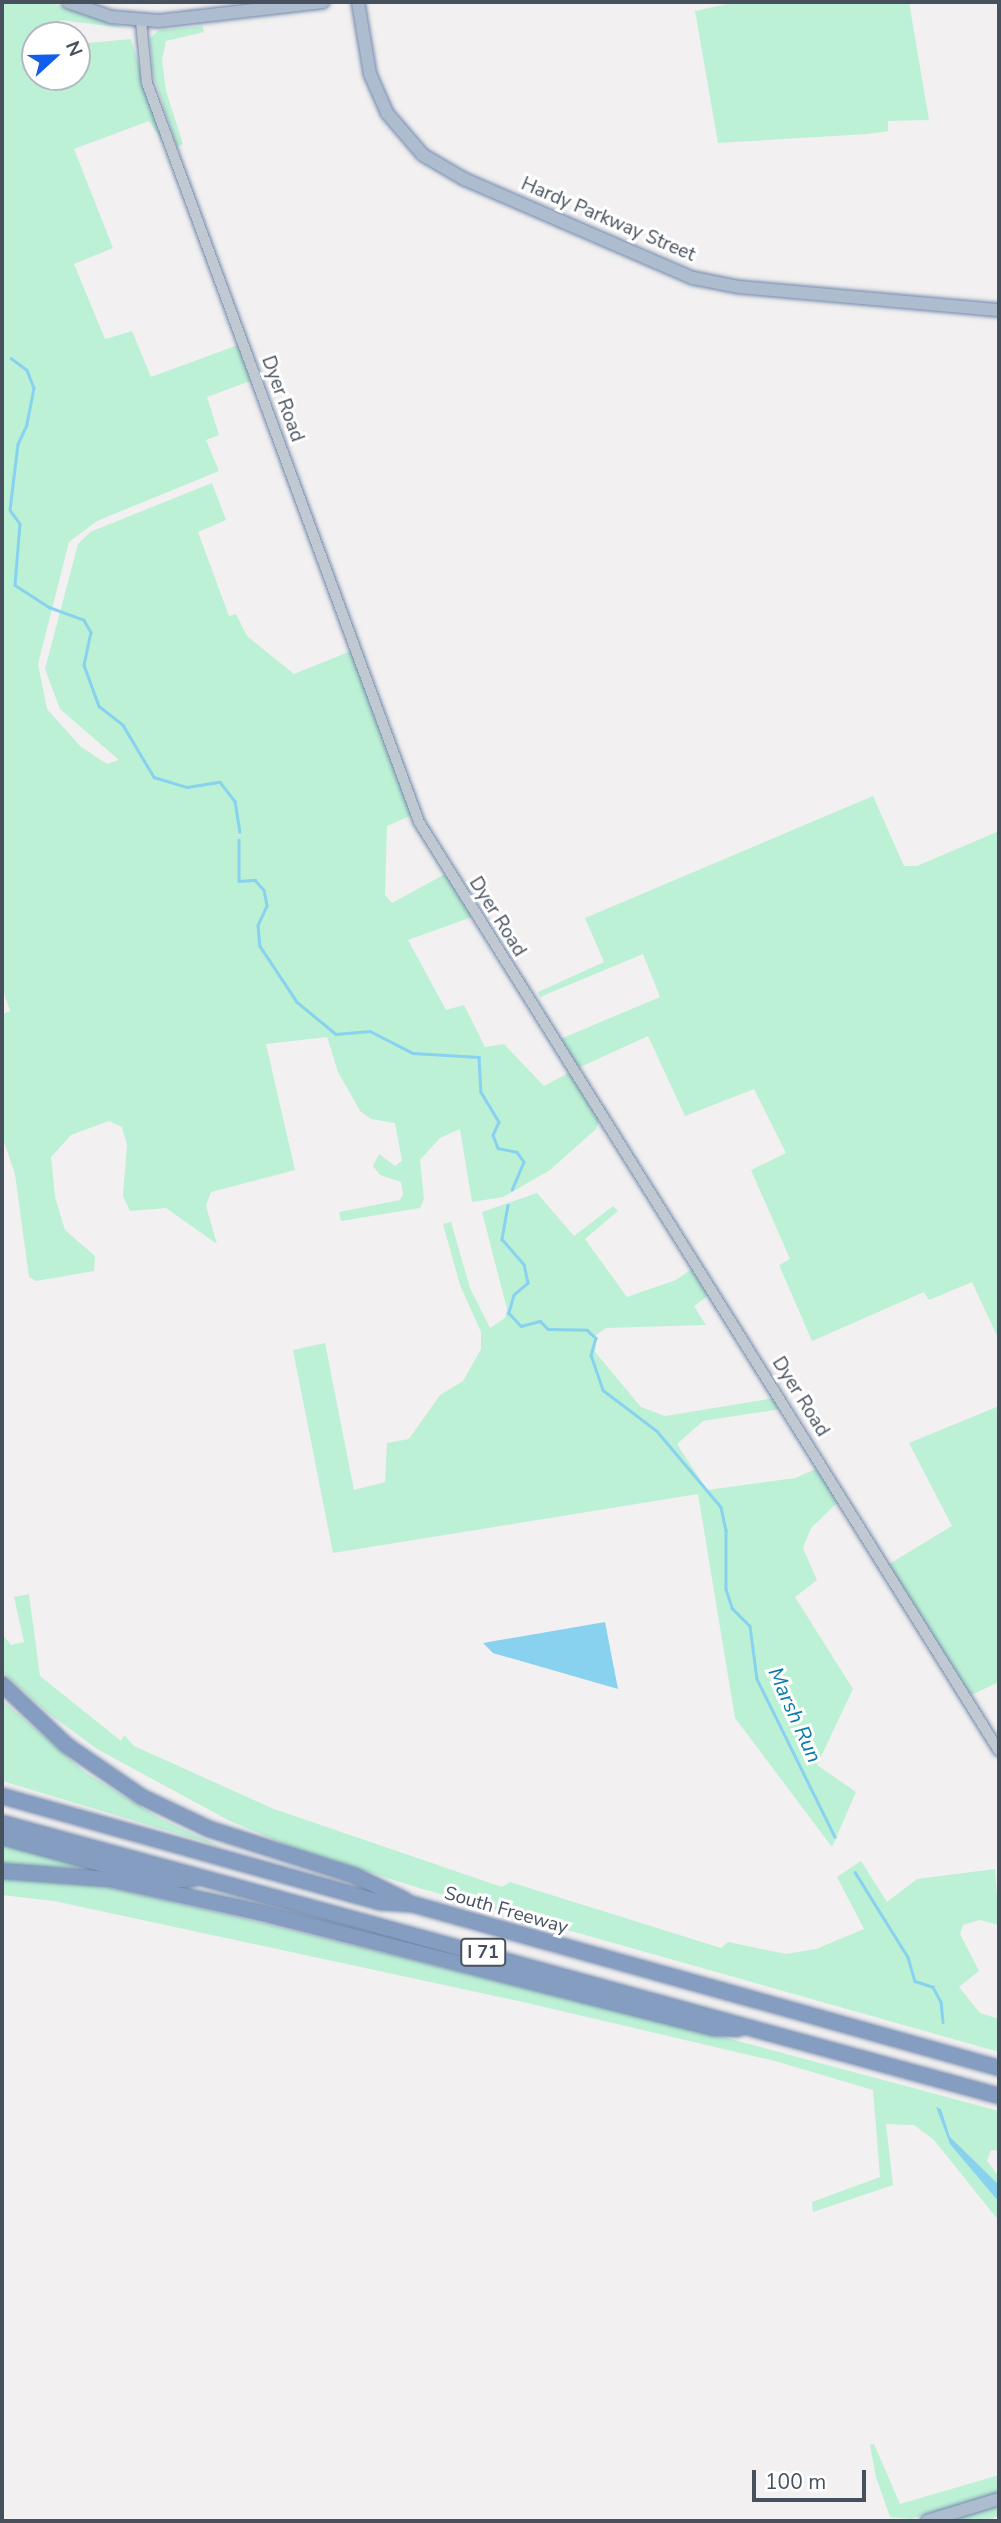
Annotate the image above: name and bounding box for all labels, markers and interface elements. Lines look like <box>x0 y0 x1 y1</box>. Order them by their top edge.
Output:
north arrow <box>21 21 91 91</box>
text: N <box>59 37 88 60</box>
street label: Hardy Parkway Street <box>518 173 698 267</box>
street label: Dyer Road <box>256 353 308 445</box>
street label: Dyer Road <box>464 873 530 961</box>
street label: Dyer Road <box>767 1353 833 1441</box>
water label: Marsh Run <box>763 1663 827 1767</box>
street label: South Freeway <box>441 1882 571 1940</box>
road number: I 71 <box>458 1938 508 1966</box>
scale bar <box>756 2456 870 2500</box>
text: 100 m <box>765 2468 826 2496</box>

